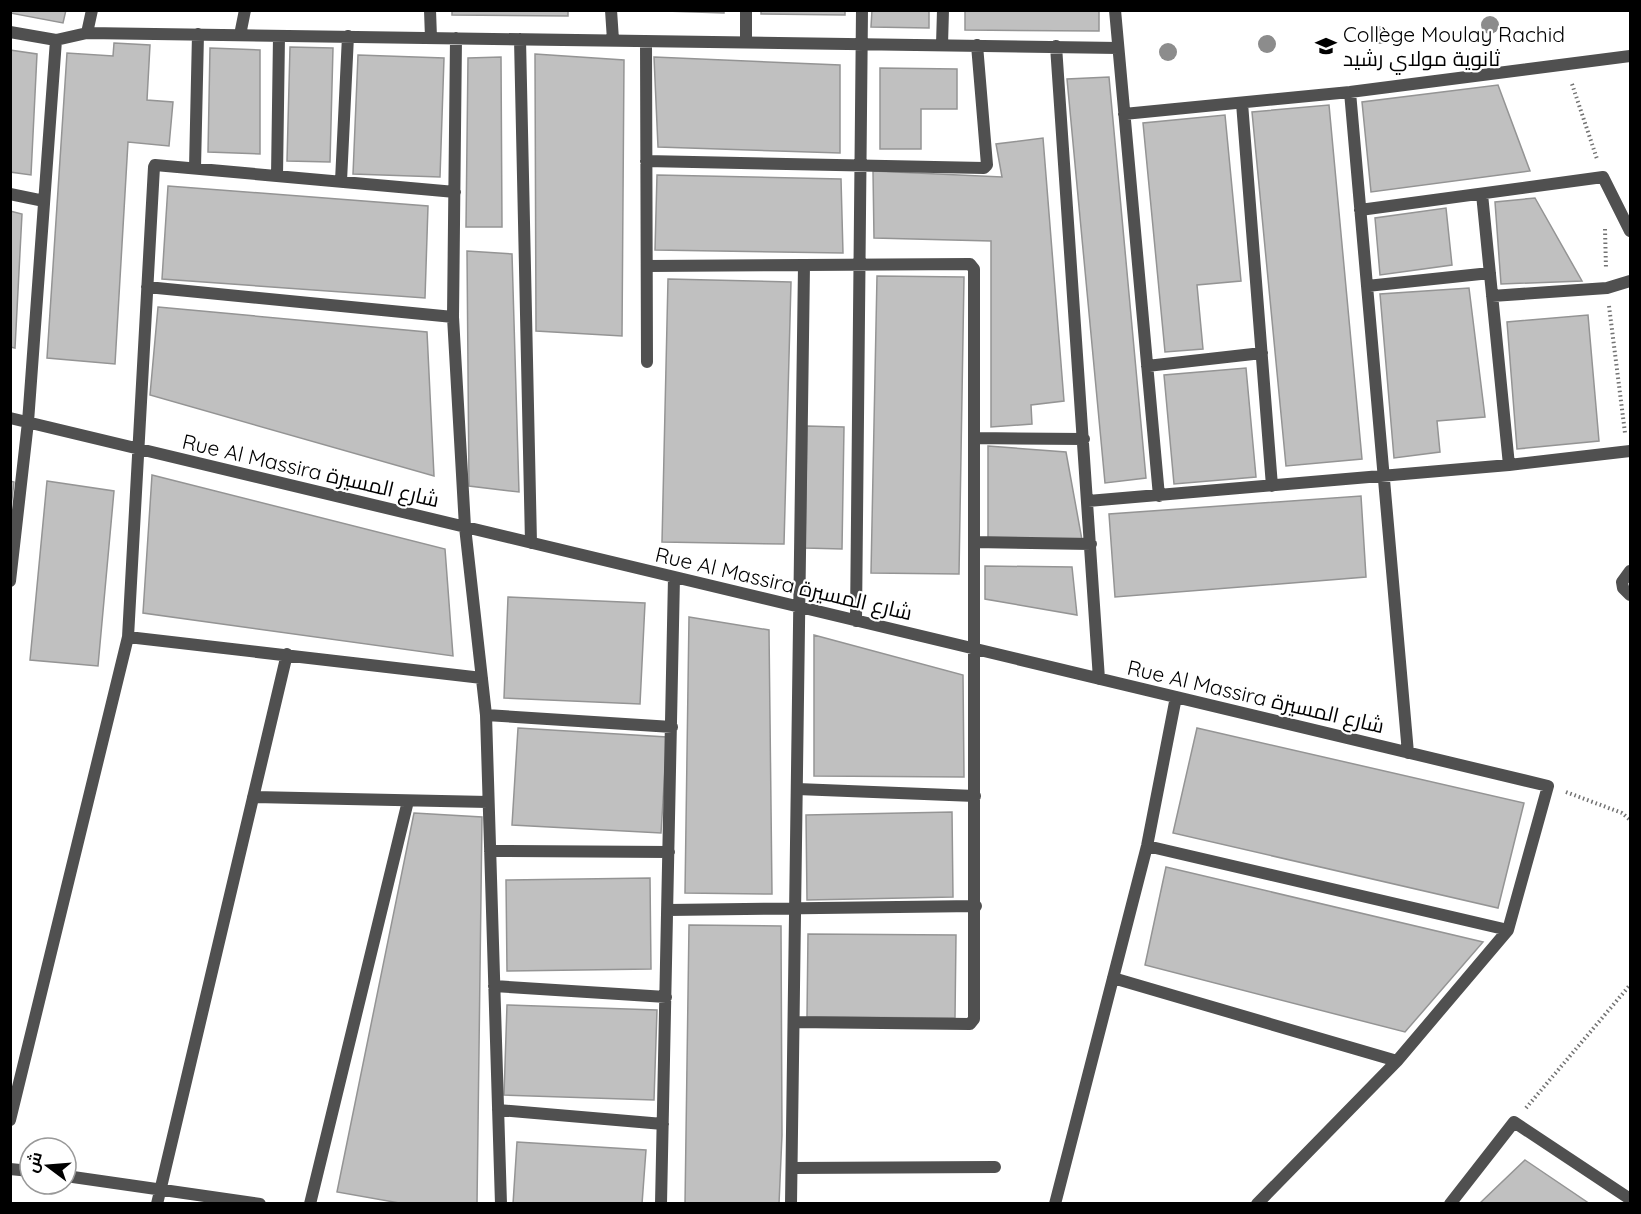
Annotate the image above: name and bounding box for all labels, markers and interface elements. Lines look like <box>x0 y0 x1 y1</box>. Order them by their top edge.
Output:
place label: Collège Moulay Rachid ثانوية مولاي رشيد <box>1343 21 1565 75</box>
school or university icon: Collège Moulay Rachid ثانوية مولاي رشيد <box>1314 34 1338 58</box>
street label: Rue Al Massira شارع المسيرة <box>180 428 442 514</box>
street label: Rue Al Massira شارع المسيرة <box>653 541 915 627</box>
street label: Rue Al Massira شارع المسيرة <box>1125 654 1387 740</box>
north arrow <box>18 1136 78 1196</box>
text: ش <box>21 1149 46 1174</box>

